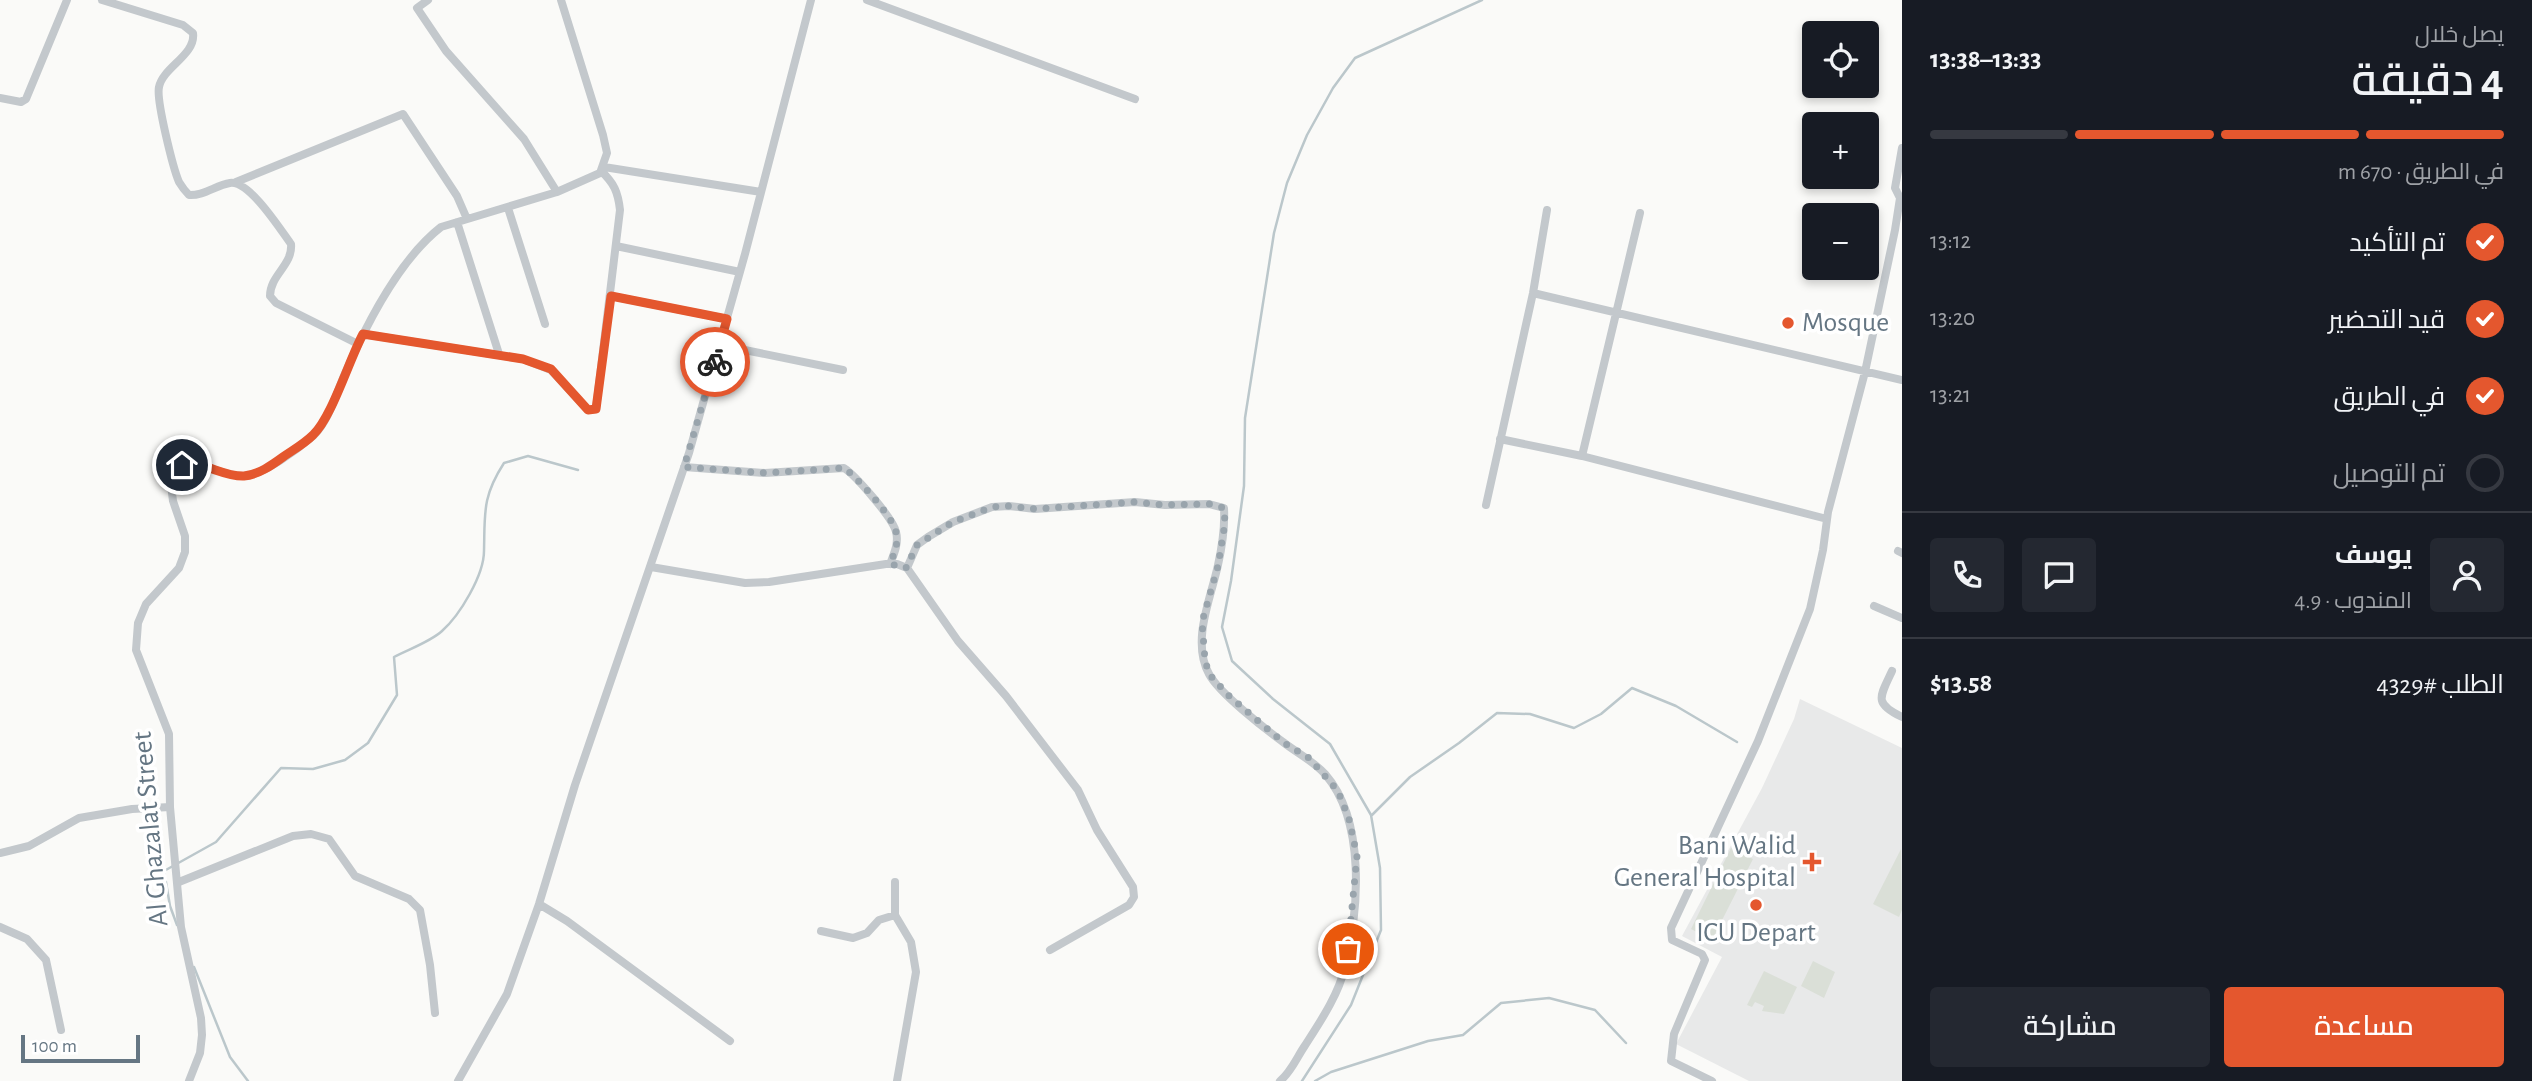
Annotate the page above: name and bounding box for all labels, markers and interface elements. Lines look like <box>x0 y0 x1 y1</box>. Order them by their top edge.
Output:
map controls <box>1802 21 1879 280</box>
button: locate <box>1802 21 1879 98</box>
text: يصل خلال <box>2415 24 2504 47</box>
text: 13:33–13:38 <box>1930 46 2041 72</box>
text: 4 دقيقة <box>2351 58 2504 104</box>
button: + <box>1802 112 1879 189</box>
text: في الطريق · 670 m <box>2338 161 2504 184</box>
button: − <box>1802 203 1879 280</box>
icon: check <box>2466 223 2504 261</box>
text: 13:12 <box>1930 230 1971 253</box>
text: تم التأكيد <box>2349 230 2445 256</box>
icon: check <box>2466 300 2504 338</box>
text: 13:20 <box>1930 307 1975 330</box>
text: قيد التحضير <box>2328 307 2445 333</box>
place label: Mosque <box>1802 309 1889 337</box>
marker: Mosque <box>1780 315 1796 331</box>
courier <box>680 327 750 397</box>
icon: bike <box>696 343 734 381</box>
icon: check <box>2466 377 2504 415</box>
text: 13:21 <box>1930 384 1971 407</box>
text: في الطريق <box>2333 384 2445 410</box>
pin <box>152 435 212 495</box>
icon: home <box>163 446 201 484</box>
text: تم التوصيل <box>2333 461 2445 487</box>
button: phone <box>1930 538 2004 612</box>
button: chat <box>2022 538 2096 612</box>
button: person <box>2430 538 2504 612</box>
text: يوسف <box>2335 542 2412 568</box>
text: المندوب · 4.9 <box>2294 590 2412 613</box>
text: $13.58 <box>1930 670 1992 696</box>
text: الطلب #4329 <box>2376 672 2504 698</box>
street label: Al Ghazalat Street <box>129 730 173 928</box>
place label: Bani Walid General Hospital <box>1614 832 1796 892</box>
marker: Bani Walid General Hospital <box>1802 852 1822 872</box>
marker: ICU Depart <box>1748 897 1764 913</box>
pin <box>1318 919 1378 979</box>
place label: ICU Depart <box>1696 919 1816 947</box>
icon: bag <box>1329 930 1367 968</box>
button: مشاركة <box>1930 987 2210 1067</box>
button: مساعدة <box>2224 987 2504 1067</box>
scale bar <box>21 1032 140 1064</box>
text: 100 m <box>32 1037 77 1056</box>

